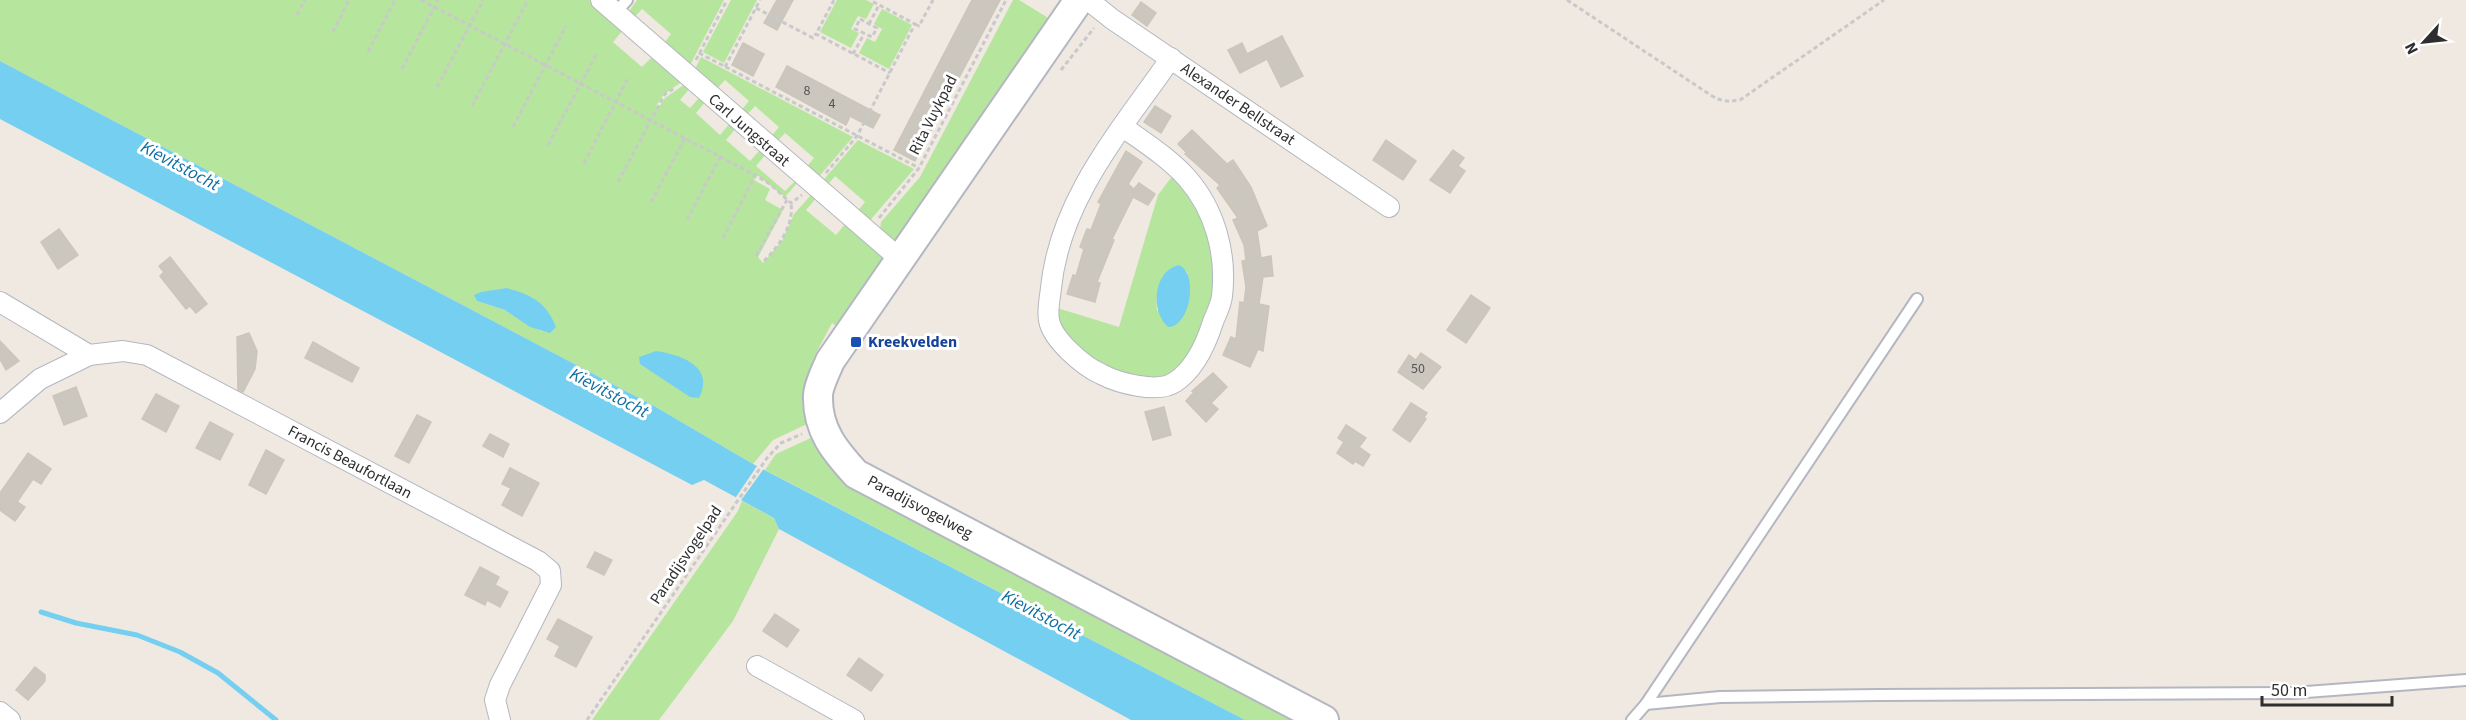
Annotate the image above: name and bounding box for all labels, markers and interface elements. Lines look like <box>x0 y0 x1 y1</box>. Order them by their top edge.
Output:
north arrow <box>2394 12 2454 72</box>
text: N <box>2399 39 2424 58</box>
street label: Alexander Bellstraat <box>1176 57 1300 151</box>
street label: Rita Vuykpad <box>903 71 963 159</box>
house number: 8 <box>804 81 811 101</box>
street label: Carl Jungstraat <box>703 88 795 172</box>
house number: 4 <box>829 94 836 114</box>
water label: Kievitstocht <box>136 135 225 198</box>
place label: Kreekvelden <box>868 331 957 353</box>
marker: Kreekvelden <box>849 335 863 349</box>
house number: 50 <box>1411 359 1425 379</box>
water label: Kievitstocht <box>565 362 654 425</box>
street label: Francis Beaufortlaan <box>284 420 416 504</box>
street label: Paradijsvogelweg <box>863 470 977 544</box>
street label: Paradijsvogelpad <box>645 501 727 609</box>
water label: Kievitstocht <box>997 584 1086 647</box>
scale bar <box>2262 669 2392 707</box>
text: 50 m <box>2271 678 2307 703</box>

